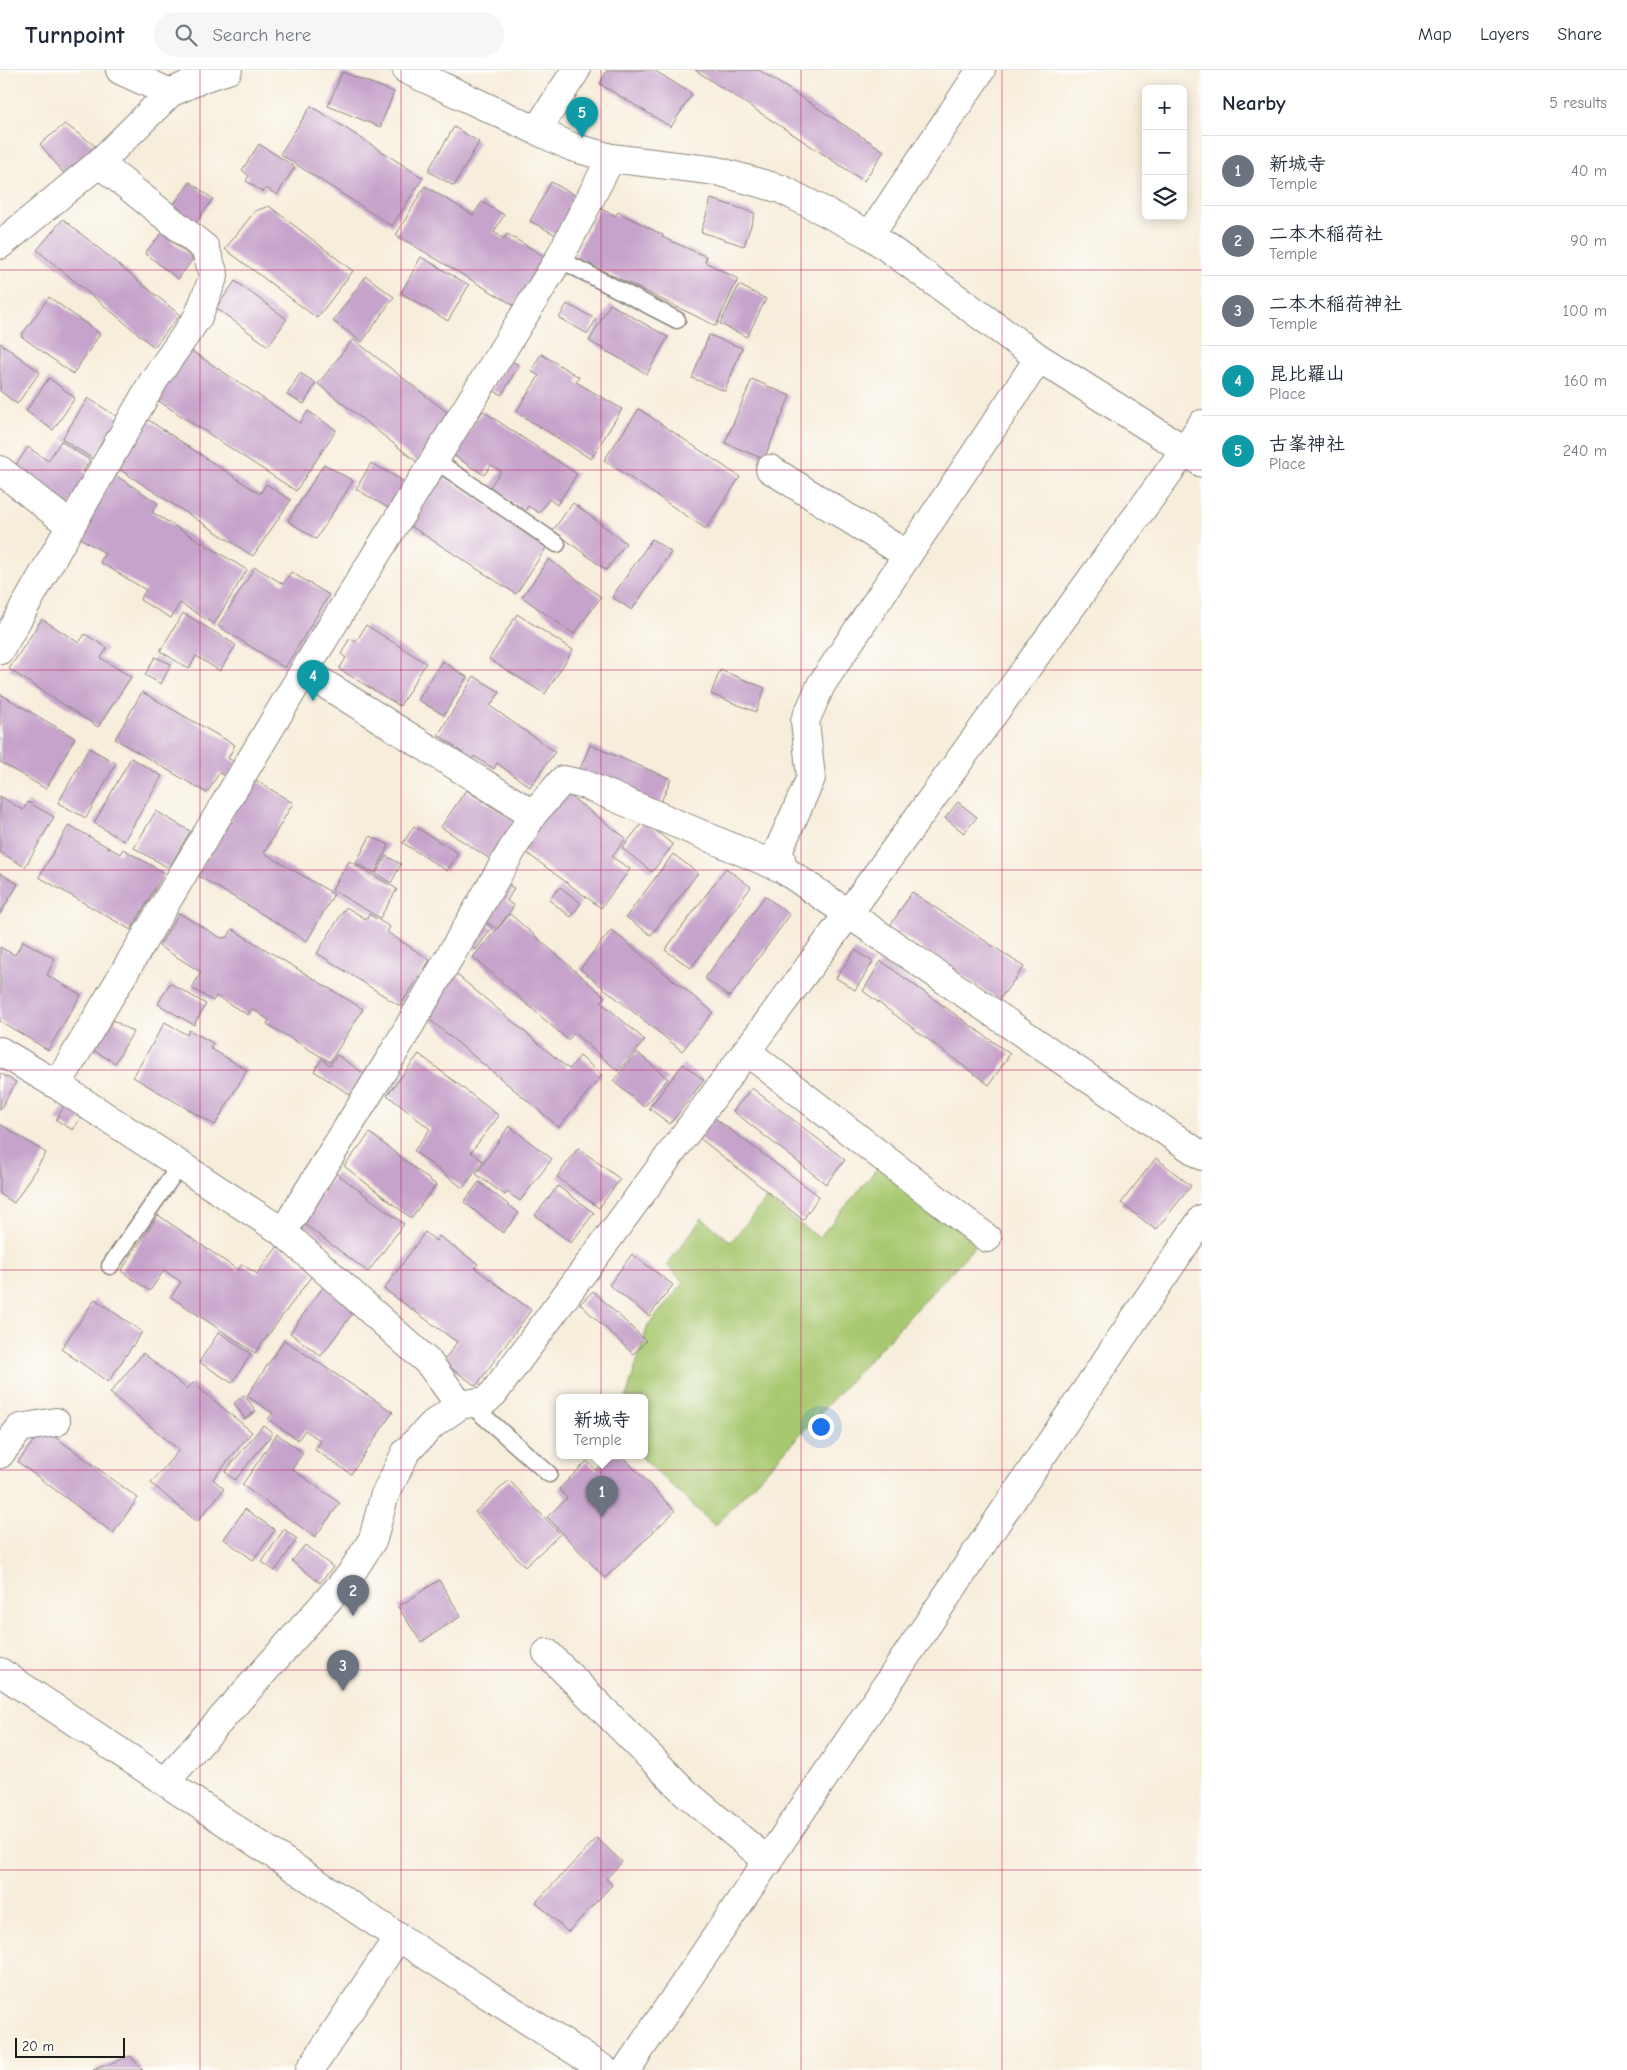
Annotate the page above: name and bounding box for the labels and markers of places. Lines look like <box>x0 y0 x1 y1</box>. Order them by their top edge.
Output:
pin: 5 <box>566 97 598 138</box>
pin: 4 <box>297 660 329 701</box>
pin: 1 <box>586 1476 618 1517</box>
pin: 2 <box>337 1575 369 1616</box>
pin: 3 <box>327 1650 359 1691</box>

